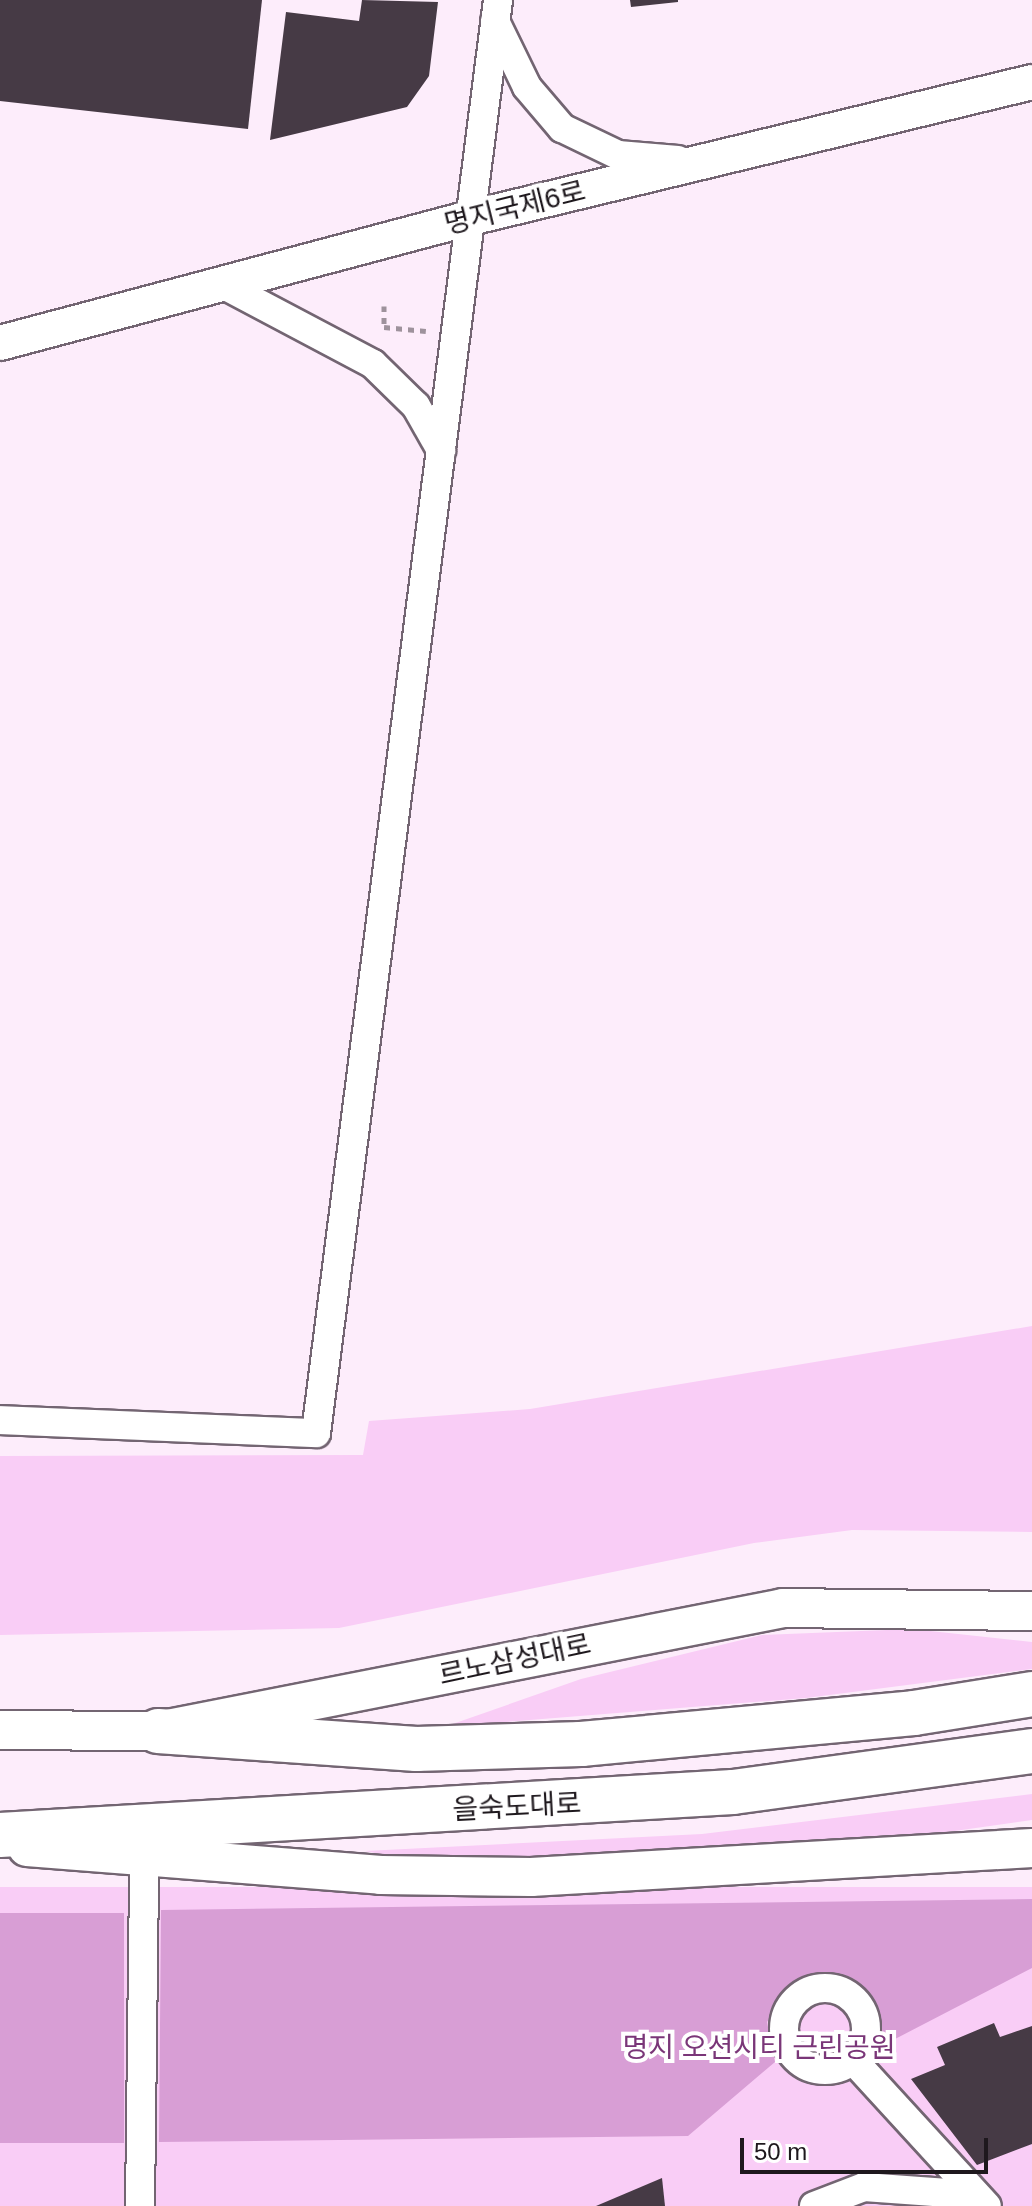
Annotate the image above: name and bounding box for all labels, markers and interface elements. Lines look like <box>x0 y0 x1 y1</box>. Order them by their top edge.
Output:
street label: 명지국제6로 <box>441 174 589 242</box>
street label: 르노삼성대로 <box>436 1627 594 1693</box>
street label: 을숙도대로 <box>452 1787 582 1827</box>
park label: 명지 오션시티 근린공원 <box>622 2031 896 2065</box>
scale bar <box>744 2122 992 2172</box>
text: 50 m <box>754 2138 807 2165</box>

